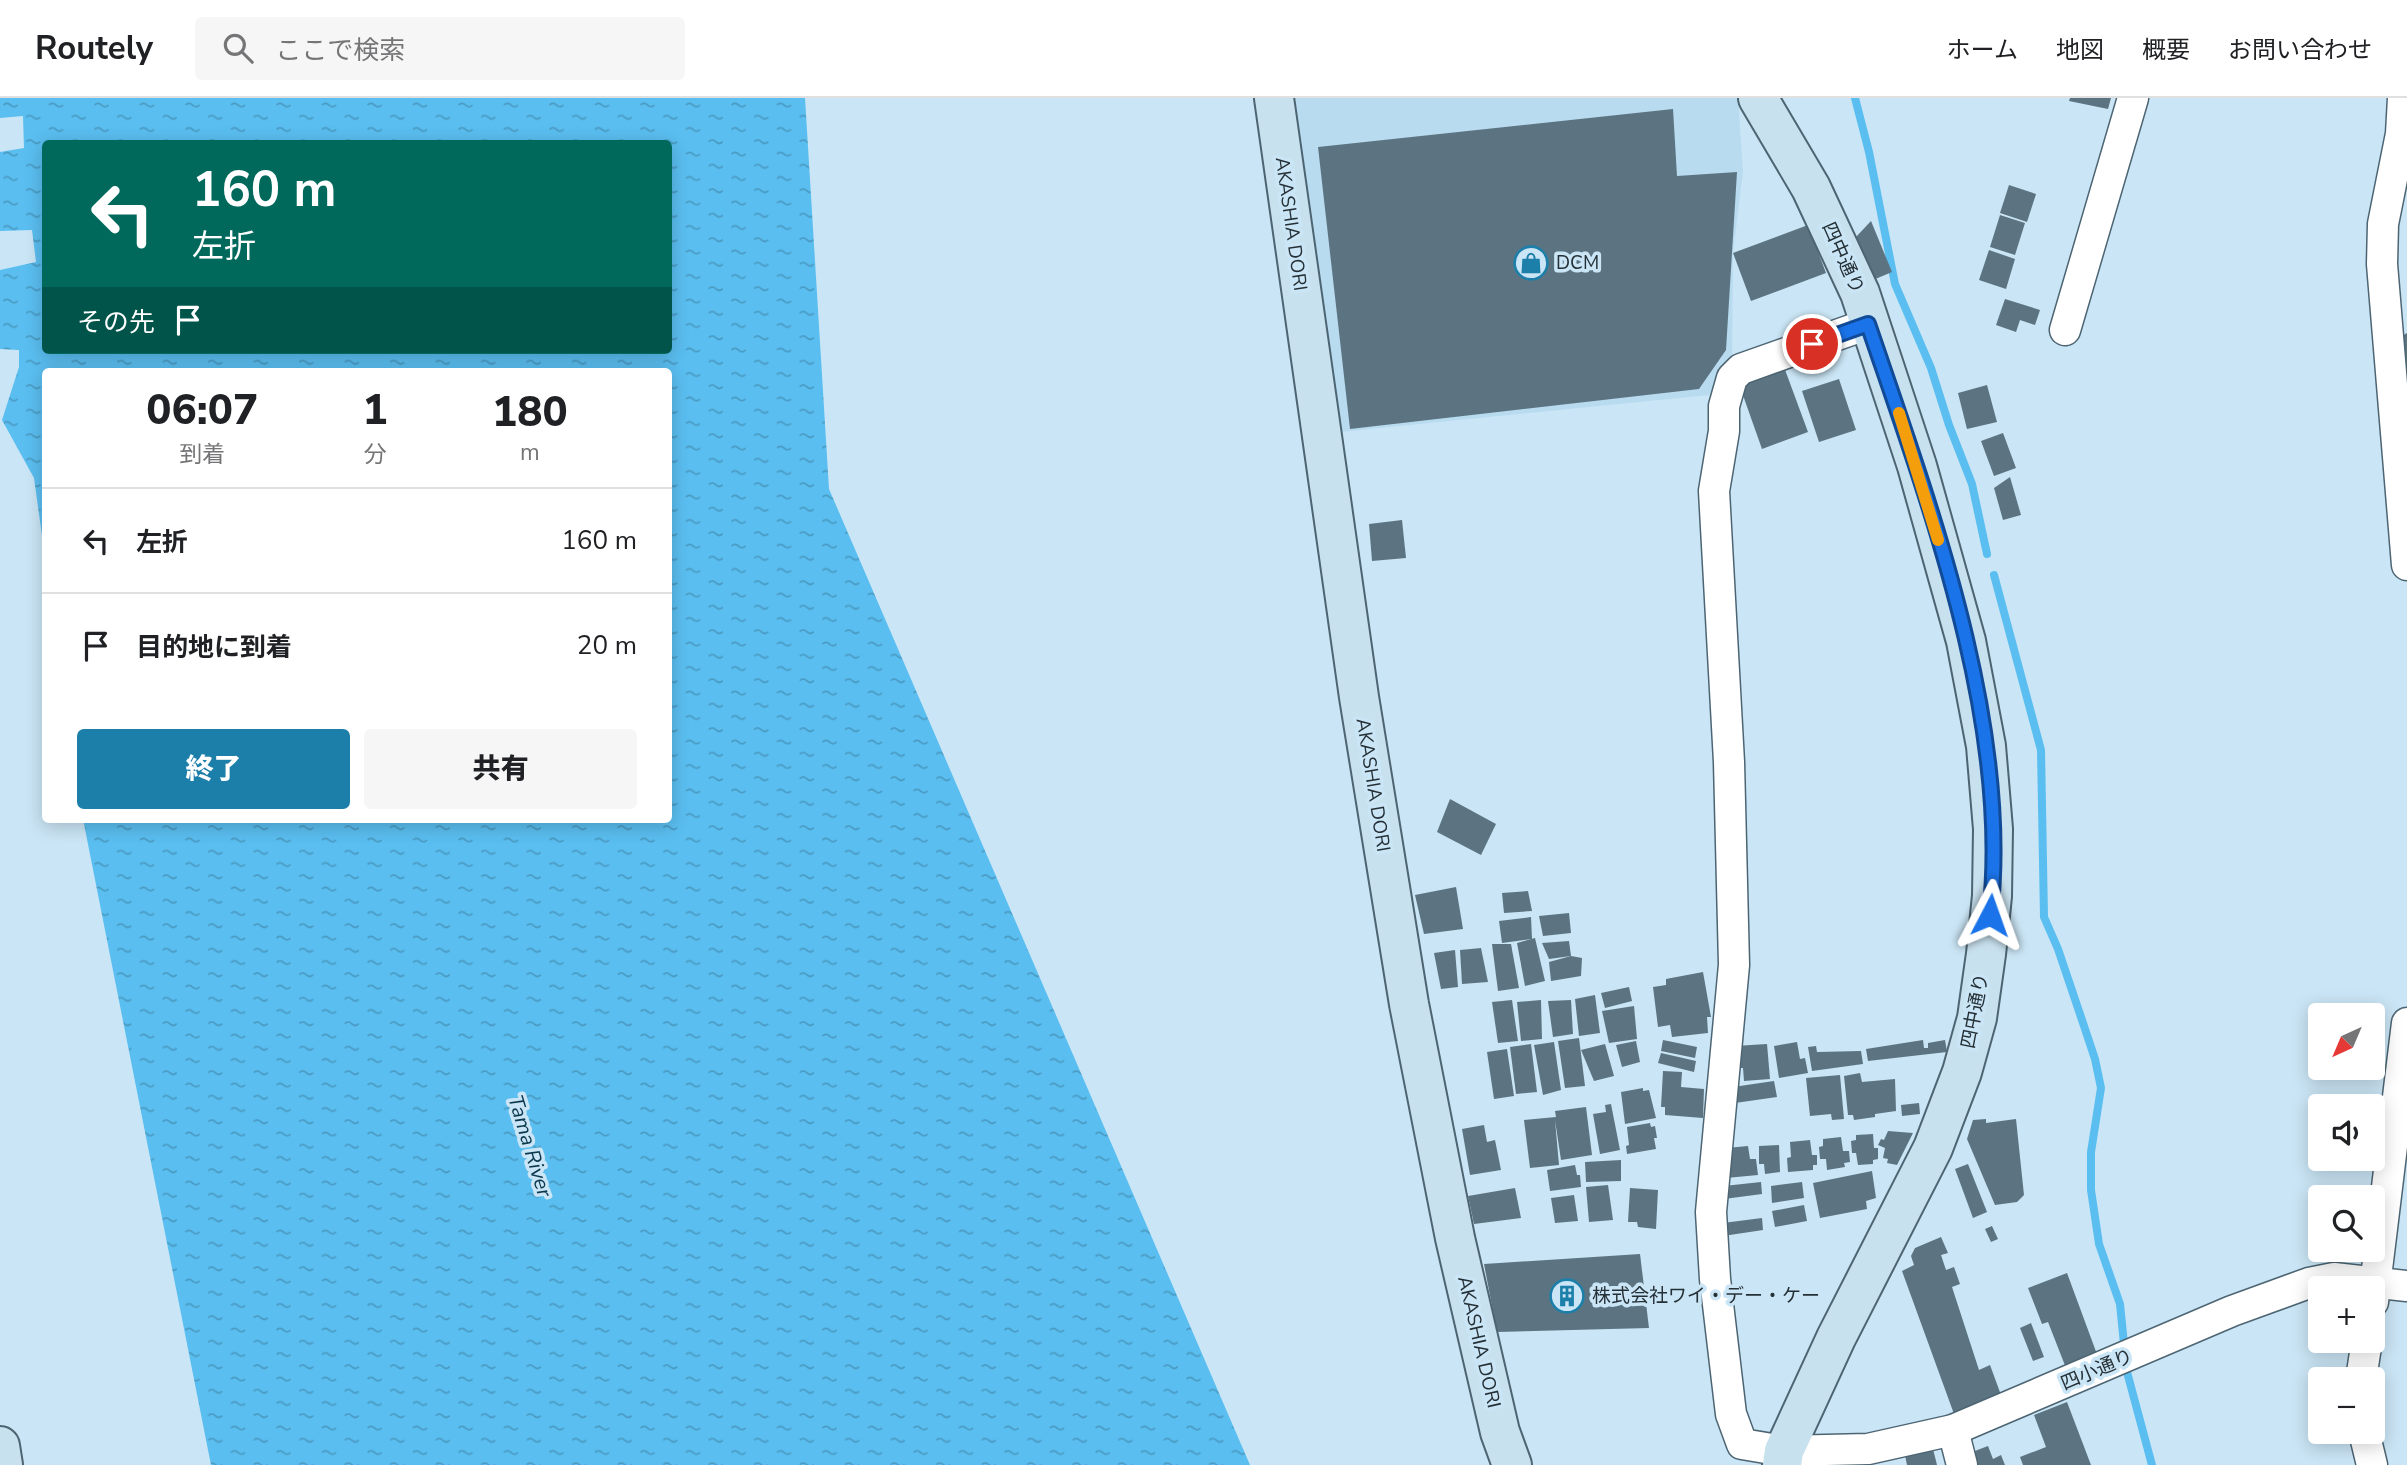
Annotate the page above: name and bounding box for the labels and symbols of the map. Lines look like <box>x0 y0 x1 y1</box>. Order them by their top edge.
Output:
street label: AKASHIA DORI <box>1269 155 1313 293</box>
street label: 四中通り <box>1816 218 1870 298</box>
shop icon: DCM <box>1512 244 1550 282</box>
place label: DCM <box>1556 250 1599 276</box>
pin <box>1782 314 1842 374</box>
street label: AKASHIA DORI <box>1350 716 1396 854</box>
position arrow <box>1953 878 2027 952</box>
street label: 四中通り <box>1955 971 1995 1051</box>
north arrow <box>2308 1003 2385 1080</box>
water label: Tama River <box>501 1092 559 1201</box>
street label: AKASHIA DORI <box>1451 1273 1507 1411</box>
building icon: 株式会社ワイ・デー・ケー <box>1548 1277 1586 1315</box>
place label: 株式会社ワイ・デー・ケー <box>1592 1283 1820 1309</box>
street label: 四小通り <box>2057 1343 2137 1397</box>

